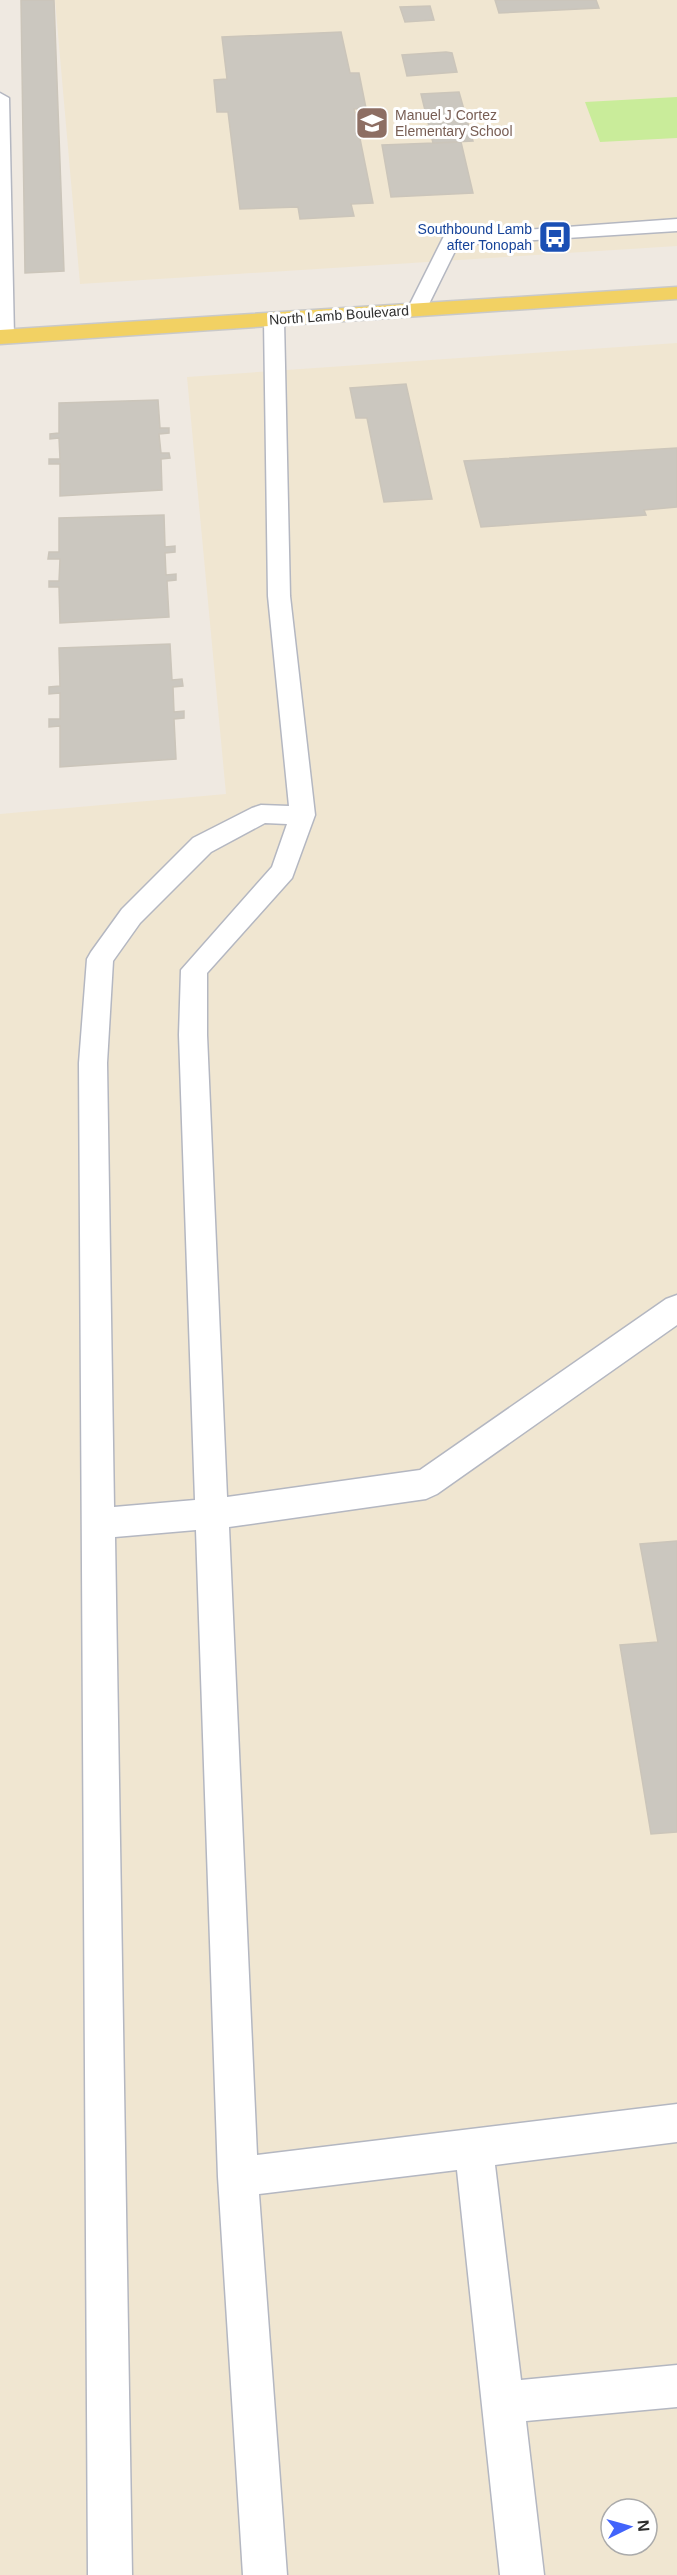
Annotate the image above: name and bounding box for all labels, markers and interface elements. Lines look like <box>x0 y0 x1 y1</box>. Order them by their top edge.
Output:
school or university icon: Manuel J Cortez Elementary School <box>354 105 390 141</box>
place label: Manuel J Cortez Elementary School <box>395 107 513 139</box>
bus stop icon: Southbound Lamb after Tonopah <box>537 219 573 255</box>
place label: Southbound Lamb after Tonopah <box>418 221 532 253</box>
street label: North Lamb Boulevard <box>269 302 409 328</box>
north arrow <box>599 2497 659 2557</box>
text: N <box>634 2519 652 2532</box>

